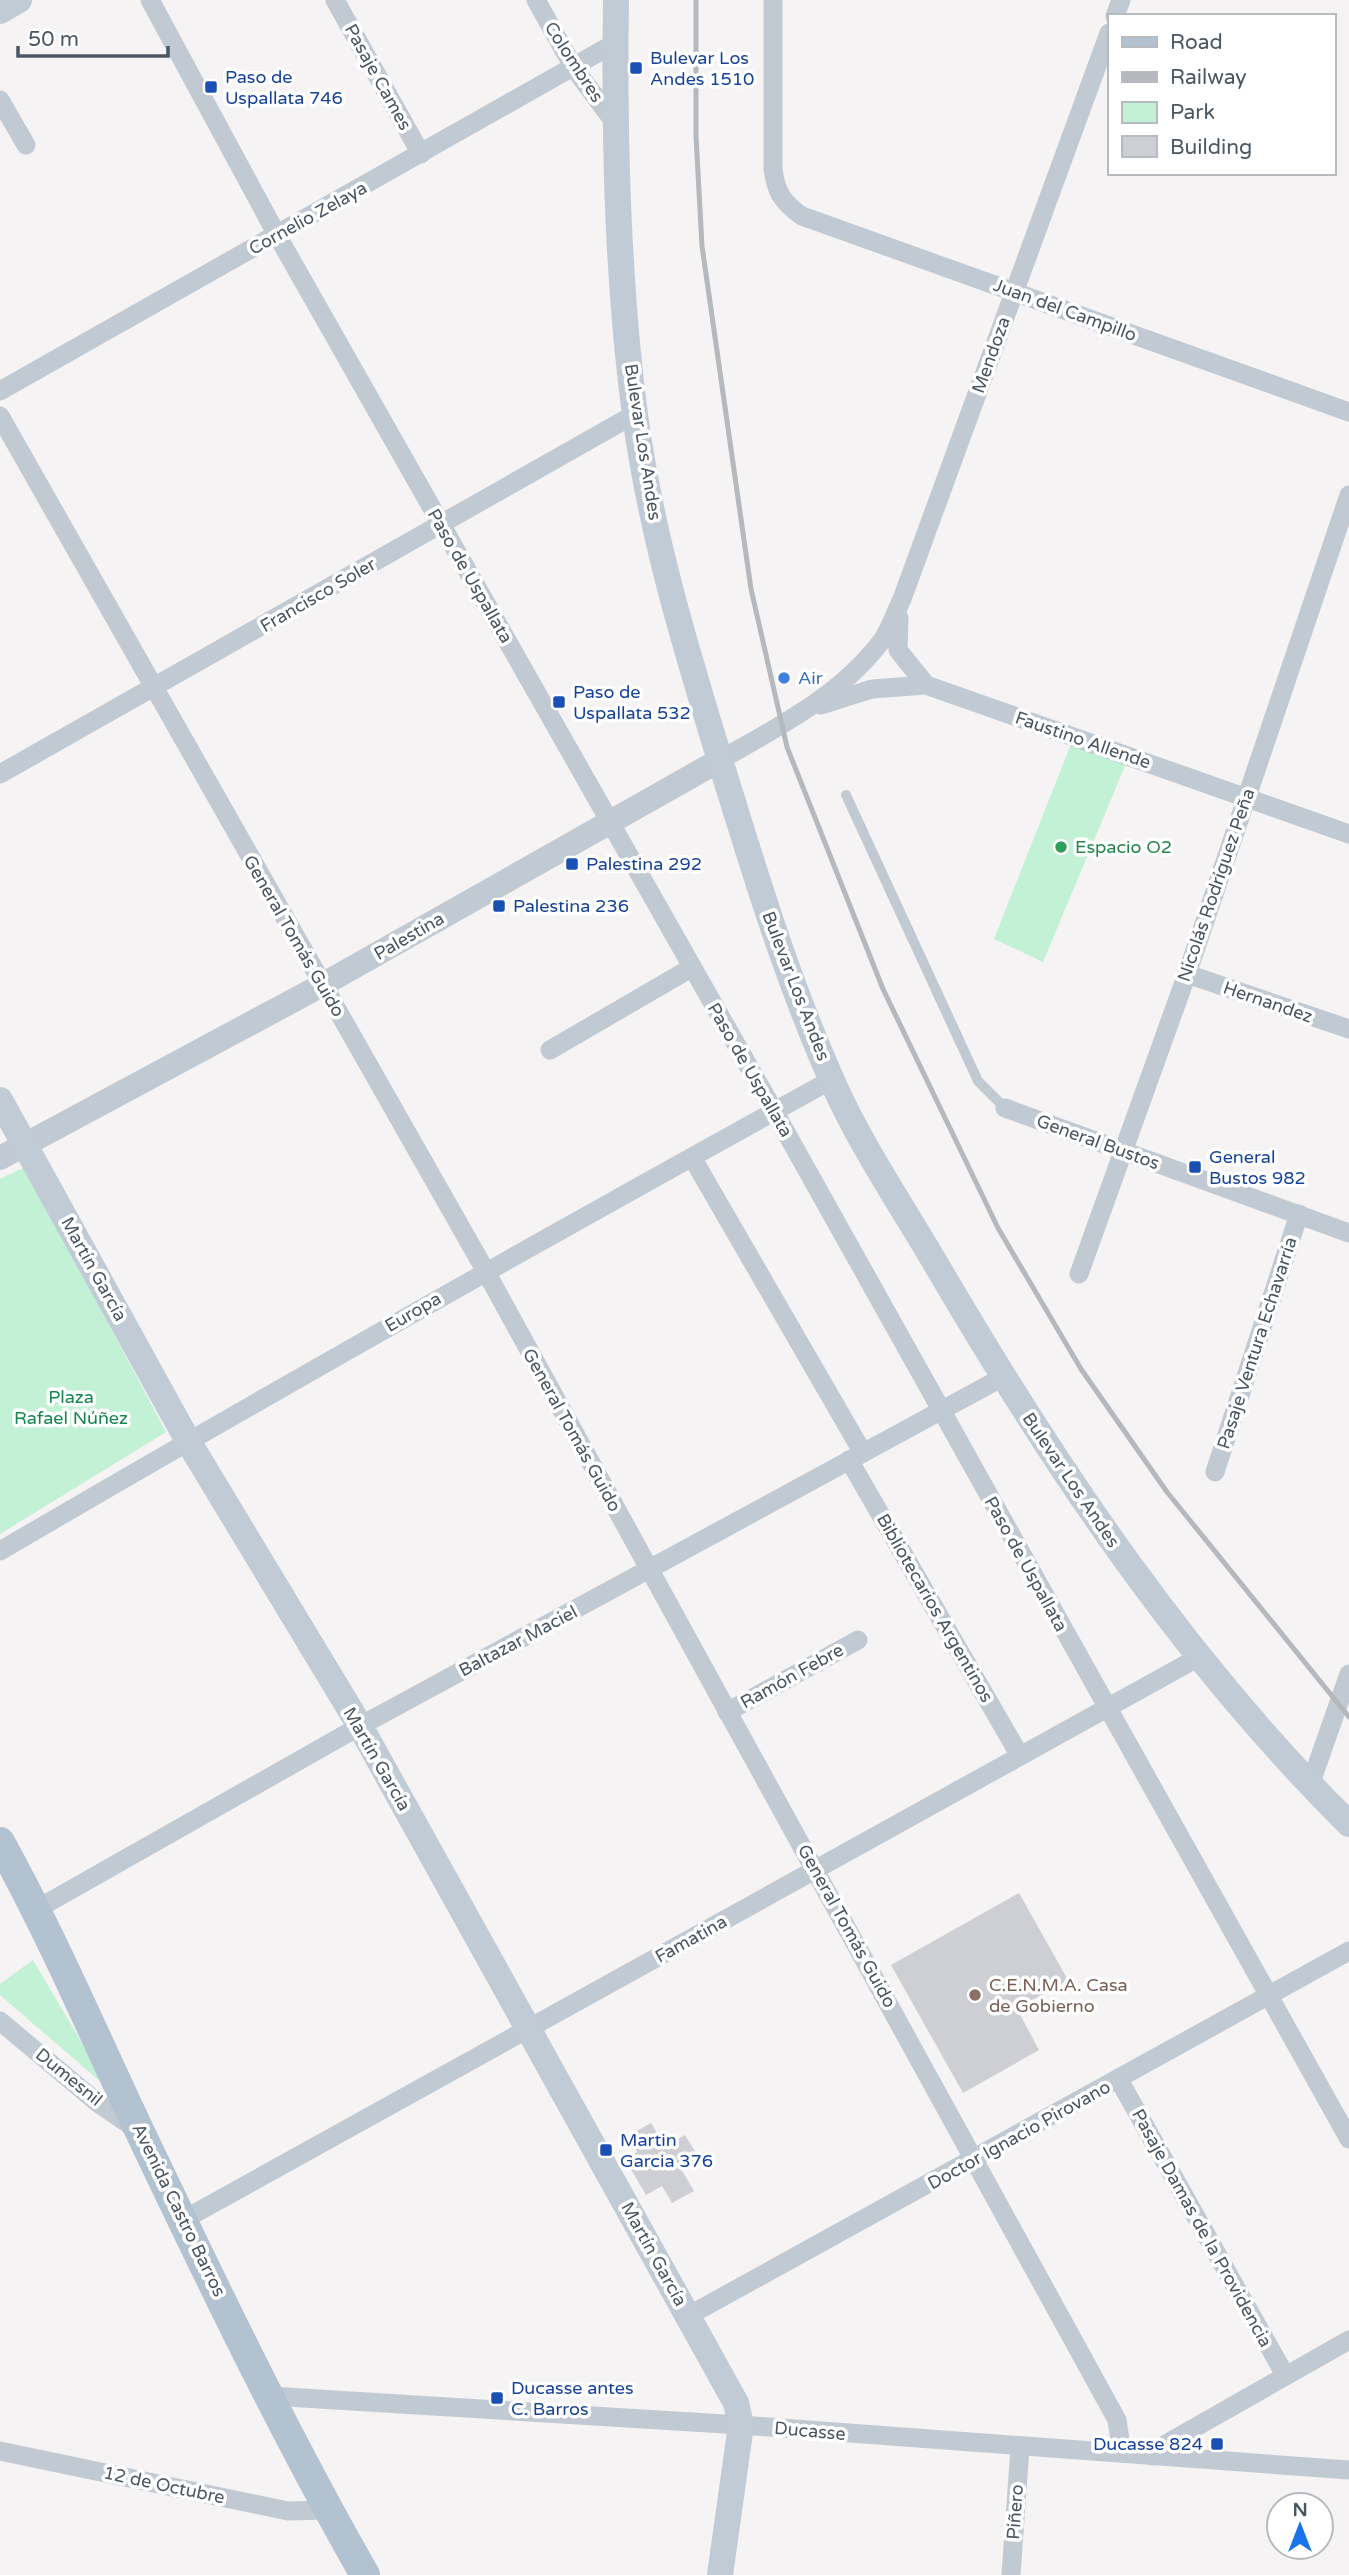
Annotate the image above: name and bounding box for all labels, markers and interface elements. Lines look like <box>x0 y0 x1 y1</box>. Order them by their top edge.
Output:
scale bar <box>18 14 168 58</box>
legend <box>1108 14 1335 175</box>
street label: Colombres <box>540 17 608 107</box>
street label: Pasaje Cames <box>340 20 416 134</box>
text: 50 m <box>28 27 79 52</box>
text: Road <box>1170 30 1223 55</box>
place label: Bulevar Los Andes 1510 <box>650 47 754 90</box>
marker: Bulevar Los Andes 1510 <box>628 60 644 76</box>
text: Railway <box>1170 65 1247 90</box>
place label: Paso de Uspallata 746 <box>225 66 343 109</box>
marker: Paso de Uspallata 746 <box>203 79 219 95</box>
text: Park <box>1170 100 1215 125</box>
text: Building <box>1170 135 1252 160</box>
street label: Cornelio Zelaya <box>245 176 371 260</box>
street label: Juan del Campillo <box>990 274 1140 346</box>
street label: Mendoza <box>967 314 1015 396</box>
street label: Bulevar Los Andes <box>620 362 666 522</box>
street label: Paso de Uspallata <box>423 505 517 647</box>
street label: Francisco Soler <box>256 553 380 637</box>
place label: Air <box>798 667 823 689</box>
marker: Air <box>776 670 792 686</box>
place label: Paso de Uspallata 532 <box>573 681 691 724</box>
marker: Paso de Uspallata 532 <box>551 694 567 710</box>
street label: Faustino Allende <box>1012 706 1154 774</box>
street label: Nicolás Rodríguez Peña <box>1173 785 1259 985</box>
place label: Espacio O2 <box>1075 836 1172 858</box>
marker: Espacio O2 <box>1053 839 1069 855</box>
street label: General Tomás Guido <box>239 851 349 1021</box>
place label: Palestina 292 <box>586 853 702 875</box>
marker: Palestina 292 <box>564 856 580 872</box>
place label: Palestina 236 <box>513 895 629 917</box>
marker: Palestina 236 <box>491 898 507 914</box>
street label: Palestina <box>370 907 448 965</box>
street label: Bulevar Los Andes <box>757 908 835 1064</box>
street label: Hernandez <box>1220 976 1316 1028</box>
street label: Paso de Uspallata <box>703 999 797 1141</box>
street label: General Bustos <box>1033 1110 1163 1174</box>
place label: General Bustos 982 <box>1209 1146 1306 1189</box>
marker: General Bustos 982 <box>1187 1159 1203 1175</box>
street label: Martín García <box>56 1213 132 1325</box>
street label: Pasaje Ventura Echavarría <box>1212 1234 1302 1452</box>
street label: Europa <box>381 1287 445 1337</box>
street label: General Tomás Guido <box>518 1345 626 1516</box>
park label: Plaza Rafael Núñez <box>14 1386 128 1429</box>
street label: Bulevar Los Andes <box>1018 1408 1124 1552</box>
street label: Paso de Uspallata <box>980 1492 1072 1636</box>
street label: Bibliotecarios Argentinos <box>872 1510 998 1706</box>
street label: Baltazar Maciel <box>455 1601 581 1681</box>
street label: Ramón Febre <box>737 1639 847 1713</box>
street label: Martín García <box>338 1703 416 1815</box>
street label: General Tomás Guido <box>793 1841 901 2012</box>
street label: Famatina <box>651 1910 731 1968</box>
place label: C.E.N.M.A. Casa de Gobierno <box>989 1974 1128 2017</box>
marker: C.E.N.M.A. Casa de Gobierno <box>967 1987 983 2003</box>
street label: Dumesnil <box>31 2043 107 2111</box>
street label: Doctor Ignacio Pirovano <box>924 2076 1114 2194</box>
street label: Pasaje Damas de la Providencia <box>1127 2105 1277 2351</box>
street label: Avenida Castro Barros <box>127 2120 231 2300</box>
place label: Martin Garcia 376 <box>620 2129 713 2172</box>
marker: Martin Garcia 376 <box>598 2142 614 2158</box>
street label: Martín García <box>616 2198 692 2310</box>
place label: Ducasse antes C. Barros <box>511 2377 634 2420</box>
marker: Ducasse antes C. Barros <box>489 2390 505 2406</box>
street label: Ducasse <box>773 2417 847 2445</box>
place label: Ducasse 824 <box>1093 2433 1203 2455</box>
marker: Ducasse 824 <box>1209 2436 1225 2452</box>
street label: 12 de Octubre <box>101 2461 227 2509</box>
street label: Piñero <box>1002 2484 1028 2540</box>
north arrow <box>1265 2491 1335 2561</box>
text: N <box>1292 2499 1308 2521</box>

